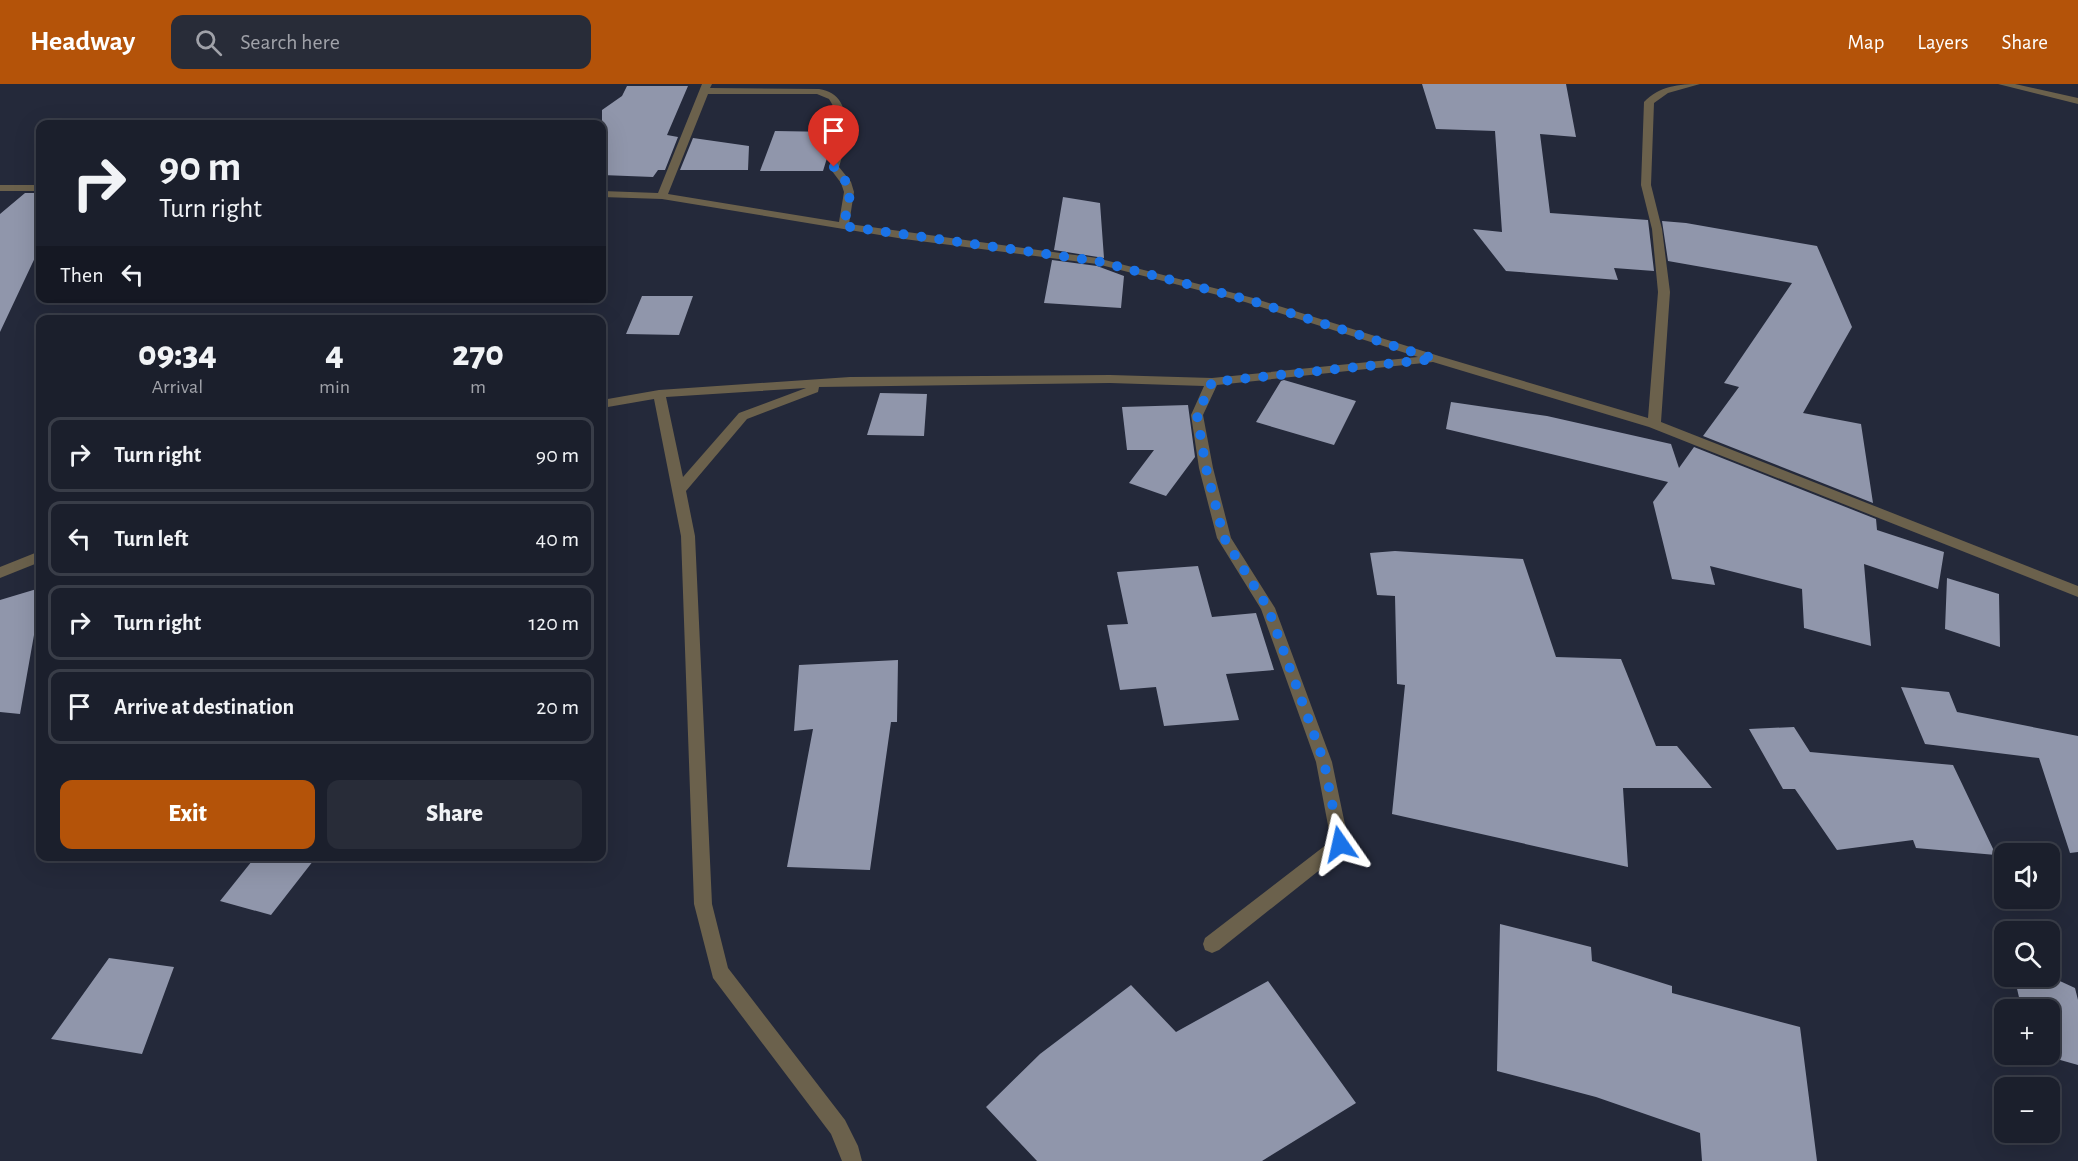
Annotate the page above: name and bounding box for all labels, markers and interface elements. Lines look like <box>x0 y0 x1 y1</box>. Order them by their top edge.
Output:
search box <box>171 15 591 69</box>
icon: search <box>192 26 225 59</box>
text: Headway <box>30 28 135 56</box>
text: Search here <box>240 31 340 53</box>
text: Map <box>1848 32 1884 53</box>
text: Layers <box>1917 32 1968 53</box>
text: Share <box>2001 32 2048 53</box>
pin <box>808 105 859 167</box>
icon: arrive <box>817 114 850 147</box>
icon: right <box>60 144 138 222</box>
text: 90 m <box>159 146 241 188</box>
text: Turn right <box>159 195 262 222</box>
icon: left <box>116 258 149 291</box>
text: Then <box>60 264 104 286</box>
text: 09:34 <box>138 336 217 372</box>
text: 4 <box>325 336 344 372</box>
text: 270 <box>452 336 504 372</box>
text: Arrival <box>152 377 203 397</box>
text: min <box>319 377 350 397</box>
text: m <box>470 377 486 397</box>
icon: right <box>63 438 96 471</box>
text: Turn right <box>114 444 201 466</box>
text: 90 m <box>536 444 579 466</box>
icon: left <box>63 522 96 555</box>
text: Turn left <box>114 528 188 550</box>
text: 40 m <box>536 528 579 550</box>
icon: right <box>63 606 96 639</box>
text: Turn right <box>114 612 201 634</box>
text: 120 m <box>529 612 579 634</box>
icon: arrive <box>63 690 96 723</box>
text: Arrive at destination <box>114 696 294 718</box>
text: 20 m <box>536 696 579 718</box>
button: Exit <box>60 780 315 849</box>
button: Share <box>327 780 582 849</box>
position arrow <box>1308 812 1372 876</box>
map controls <box>1994 843 2060 1143</box>
button: sound <box>1994 843 2060 909</box>
button: search <box>1994 921 2060 987</box>
button: + <box>1994 999 2060 1065</box>
button: − <box>1994 1077 2060 1143</box>

